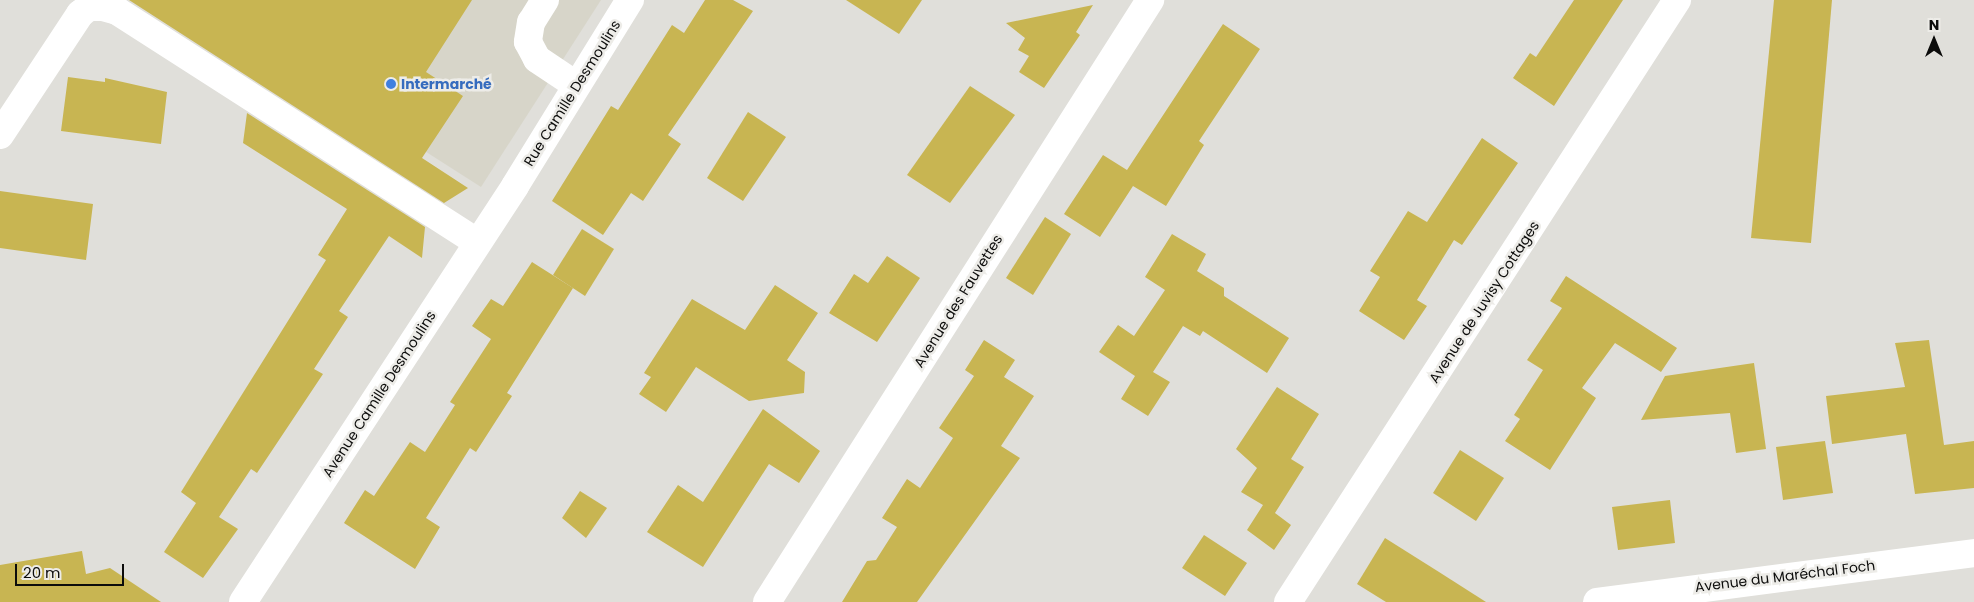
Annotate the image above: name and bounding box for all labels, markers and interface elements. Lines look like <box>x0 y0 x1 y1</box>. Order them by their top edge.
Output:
north arrow <box>1909 15 1959 65</box>
text: N <box>1929 15 1939 35</box>
street label: Rue Camille Desmoulins <box>520 17 624 169</box>
place label: Intermarché <box>401 76 492 92</box>
marker: Intermarché <box>385 78 397 90</box>
street label: Avenue de Juvisy Cottages <box>1425 218 1543 386</box>
street label: Avenue des Fauvettes <box>910 231 1006 371</box>
street label: Avenue Camille Desmoulins <box>319 308 439 480</box>
scale bar <box>18 554 126 586</box>
street label: Avenue du Maréchal Foch <box>1694 557 1876 595</box>
text: 20 m <box>23 562 61 583</box>

